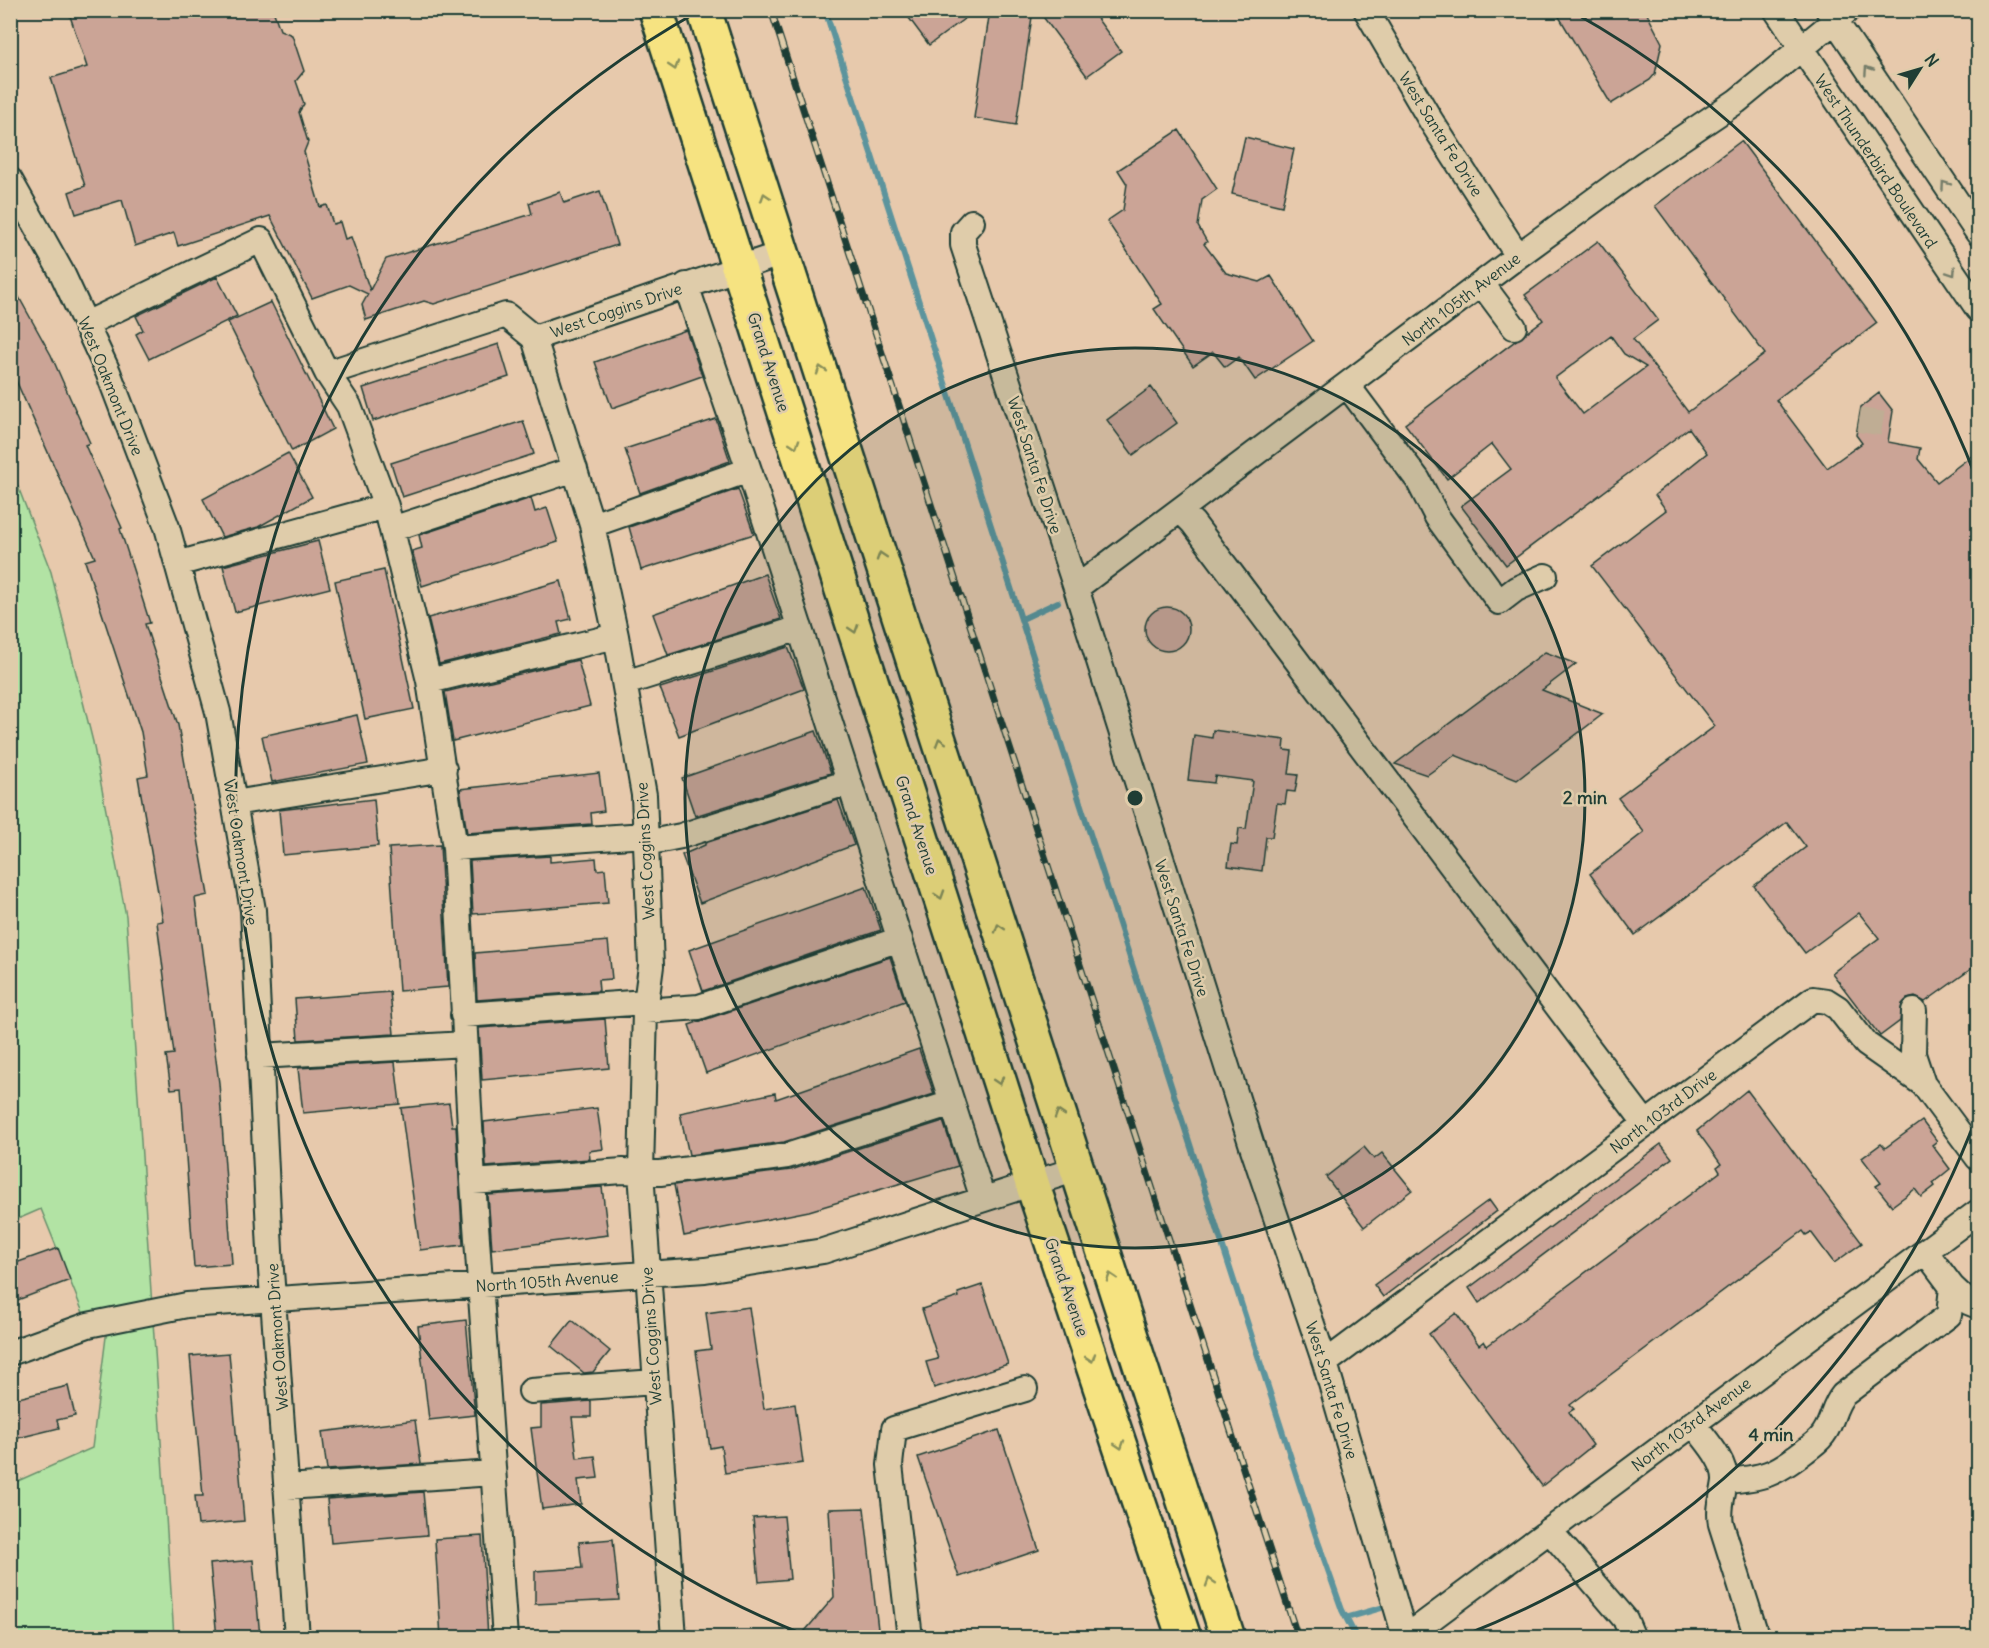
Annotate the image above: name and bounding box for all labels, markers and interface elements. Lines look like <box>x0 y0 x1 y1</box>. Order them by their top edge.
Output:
north arrow <box>1890 39 1950 99</box>
text: N <box>1921 50 1943 70</box>
one-way arrow <box>667 60 679 71</box>
one-way arrow <box>1864 66 1875 77</box>
street label: West Santa Fe Drive <box>1395 68 1487 200</box>
street label: West Thunderbird Boulevard <box>1810 70 1942 252</box>
one-way arrow <box>1941 180 1952 191</box>
one-way arrow <box>760 192 772 203</box>
street label: North 105th Avenue <box>1398 248 1524 350</box>
one-way arrow <box>1945 265 1956 276</box>
street label: West Coggins Drive <box>547 278 685 342</box>
street label: Grand Avenue <box>744 310 794 414</box>
street label: West Oakmont Drive <box>74 314 148 458</box>
one-way arrow <box>816 365 828 376</box>
street label: West Santa Fe Drive <box>1003 394 1067 536</box>
one-way arrow <box>788 438 800 449</box>
one-way arrow <box>876 551 888 562</box>
one-way arrow <box>847 623 860 634</box>
one-way arrow <box>935 737 947 748</box>
street label: Grand Avenue <box>892 773 942 877</box>
street label: West Oakmont Drive <box>220 777 262 927</box>
street label: West Coggins Drive <box>631 782 659 920</box>
text: 2 min <box>1563 786 1608 809</box>
centre of rings <box>1125 788 1145 808</box>
street label: West Santa Fe Drive <box>1150 857 1214 999</box>
one-way arrow <box>932 889 945 900</box>
one-way arrow <box>994 923 1006 934</box>
street label: North 103rd Drive <box>1606 1064 1720 1158</box>
one-way arrow <box>992 1075 1004 1086</box>
one-way arrow <box>1054 1109 1066 1120</box>
street label: Grand Avenue <box>1041 1235 1093 1339</box>
street label: West Oakmont Drive <box>262 1263 292 1411</box>
street label: North 105th Avenue <box>475 1266 619 1296</box>
street label: West Coggins Drive <box>636 1266 666 1406</box>
one-way arrow <box>1106 1272 1119 1283</box>
street label: West Santa Fe Drive <box>1302 1319 1362 1461</box>
one-way arrow <box>1084 1352 1097 1363</box>
street label: North 103rd Avenue <box>1627 1373 1755 1475</box>
text: 4 min <box>1749 1423 1794 1446</box>
one-way arrow <box>1113 1439 1126 1450</box>
one-way arrow <box>1204 1577 1217 1588</box>

